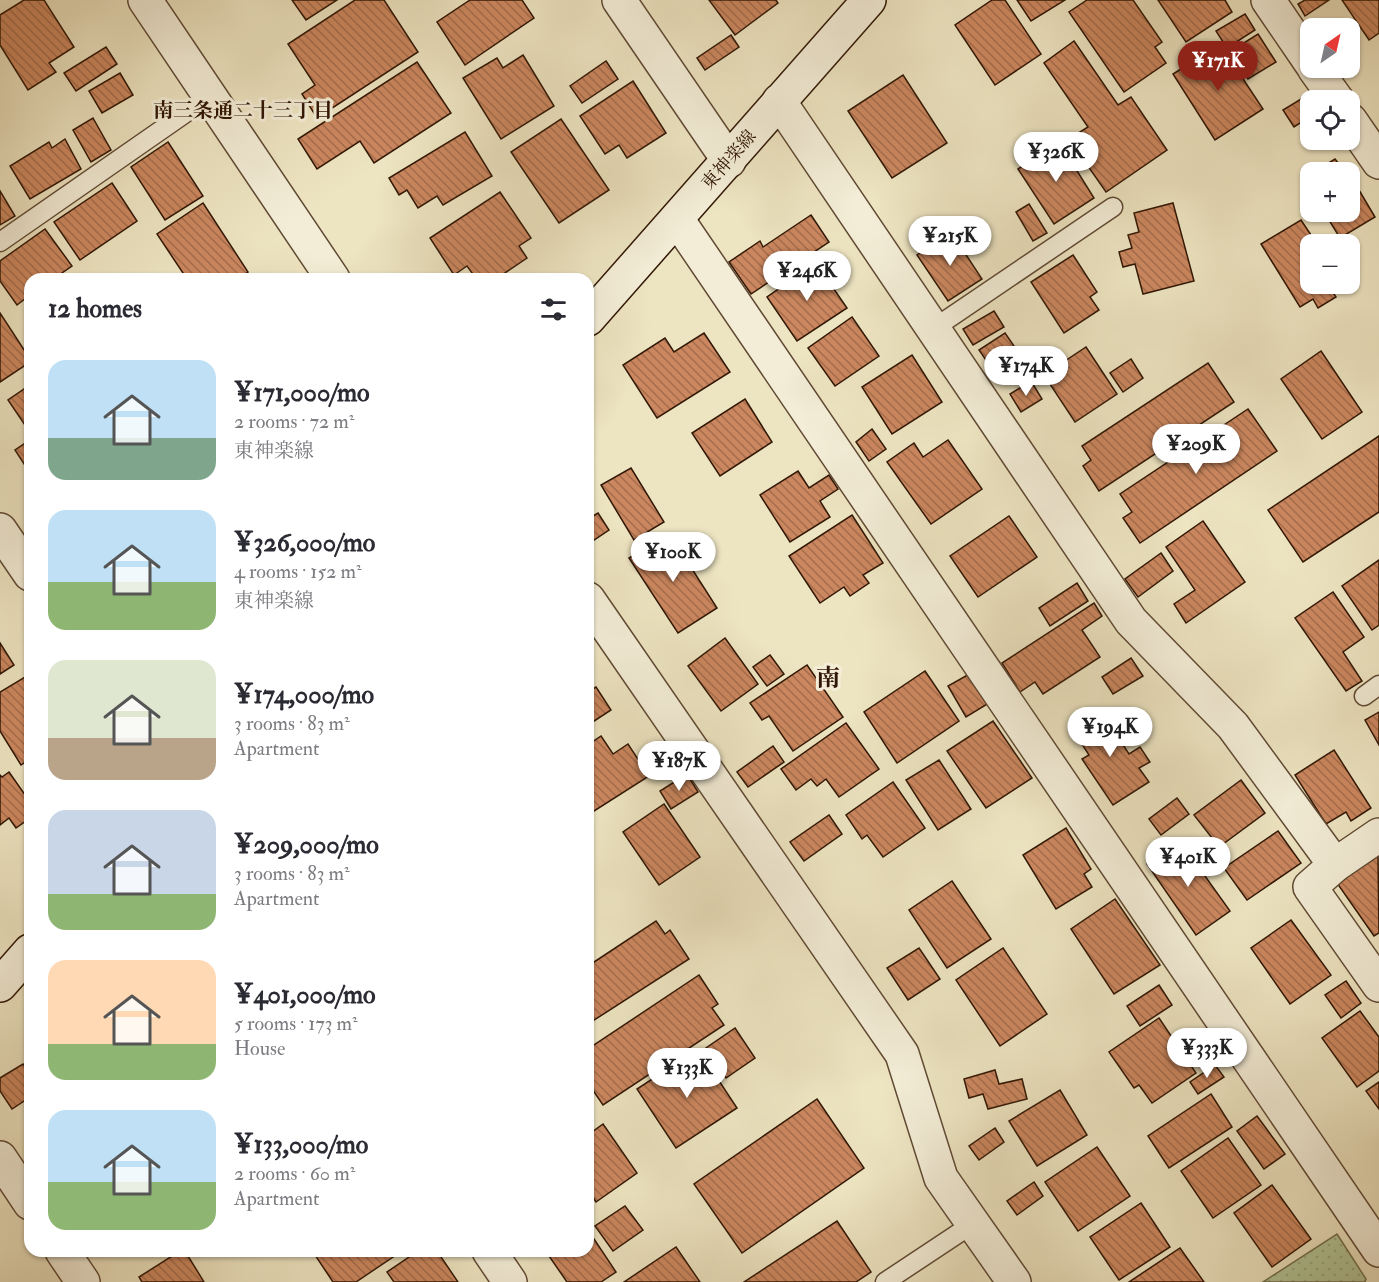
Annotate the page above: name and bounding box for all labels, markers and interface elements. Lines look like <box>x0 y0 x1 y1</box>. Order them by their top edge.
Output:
north arrow <box>1300 18 1360 78</box>
map controls <box>1300 18 1360 294</box>
pin: ¥171K <box>1176 41 1260 92</box>
text: ¥171K <box>1192 48 1244 73</box>
button: locate <box>1300 90 1360 150</box>
district label: 南三条通二十三丁目 <box>153 98 333 123</box>
street label: 東神楽線 <box>697 125 761 195</box>
pin: ¥326K <box>1014 132 1098 183</box>
text: ¥326K <box>1028 139 1084 164</box>
button: + <box>1300 162 1360 222</box>
pin: ¥215K <box>908 216 992 267</box>
text: ¥215K <box>922 223 978 248</box>
button: − <box>1300 234 1360 294</box>
pin: ¥246K <box>765 251 849 302</box>
text: ¥246K <box>777 258 837 283</box>
text: 12 homes <box>48 293 142 325</box>
icon: filters <box>537 293 570 326</box>
pin: ¥174K <box>984 346 1068 397</box>
text: ¥174K <box>998 353 1054 378</box>
text: ¥171,000/mo <box>234 377 370 409</box>
icon: home <box>96 384 168 456</box>
text: 2 rooms · 72 m² <box>234 409 354 434</box>
pin: ¥209K <box>1154 424 1238 475</box>
text: ¥209K <box>1166 431 1226 456</box>
text: 東神楽線 <box>234 438 314 463</box>
text: ¥326,000/mo <box>234 527 375 559</box>
pin: ¥100K <box>631 532 715 583</box>
icon: home <box>96 534 168 606</box>
text: ¥100K <box>645 539 701 564</box>
text: 4 rooms · 152 m² <box>234 559 362 584</box>
text: 東神楽線 <box>234 588 314 613</box>
district label: 南 <box>816 663 840 694</box>
text: ¥174,000/mo <box>234 679 374 711</box>
icon: home <box>96 684 168 756</box>
pin: ¥194K <box>1068 707 1152 758</box>
text: 3 rooms · 83 m² <box>234 711 350 736</box>
text: ¥194K <box>1081 714 1139 739</box>
text: Apartment <box>234 736 319 761</box>
pin: ¥187K <box>637 741 721 792</box>
text: ¥187K <box>652 748 706 773</box>
text: ¥209,000/mo <box>234 829 379 861</box>
icon: home <box>96 834 168 906</box>
pin: ¥401K <box>1146 837 1230 888</box>
text: ¥401K <box>1159 844 1217 869</box>
text: 3 rooms · 83 m² <box>234 861 350 886</box>
text: Apartment <box>234 886 319 911</box>
text: ¥401,000/mo <box>234 979 376 1011</box>
icon: home <box>96 984 168 1056</box>
text: 5 rooms · 173 m² <box>234 1011 358 1036</box>
pin: ¥333K <box>1165 1028 1249 1079</box>
text: ¥333K <box>1181 1035 1233 1060</box>
text: House <box>234 1036 285 1061</box>
pin: ¥133K <box>645 1048 729 1099</box>
text: ¥133K <box>661 1055 713 1080</box>
text: ¥133,000/mo <box>234 1129 368 1161</box>
icon: home <box>96 1134 168 1206</box>
text: 2 rooms · 60 m² <box>234 1161 355 1186</box>
text: Apartment <box>234 1186 319 1211</box>

